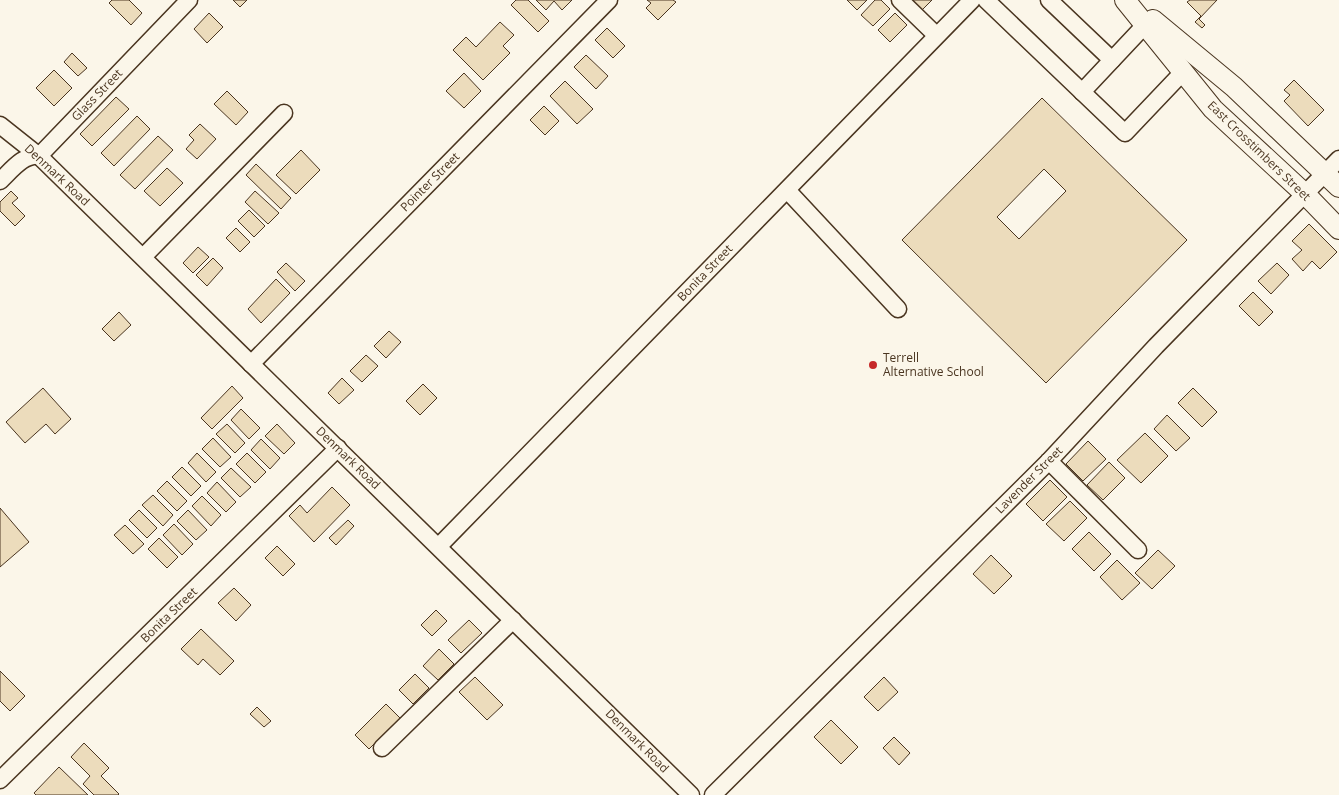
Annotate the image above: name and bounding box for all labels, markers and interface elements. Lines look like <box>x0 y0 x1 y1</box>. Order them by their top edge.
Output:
street label: Glass Street <box>67 65 126 124</box>
street label: East Crosstimbers Street <box>1204 97 1315 204</box>
street label: Denmark Road <box>21 140 94 209</box>
street label: Pointer Street <box>396 148 463 215</box>
street label: Bonita Street <box>673 241 736 305</box>
place label: Terrell Alternative School <box>883 349 984 380</box>
marker: Terrell Alternative School <box>867 359 879 371</box>
street label: Denmark Road <box>312 423 384 493</box>
street label: Lavender Street <box>991 442 1066 517</box>
street label: Bonita Street <box>137 583 201 646</box>
street label: Denmark Road <box>602 705 673 776</box>

